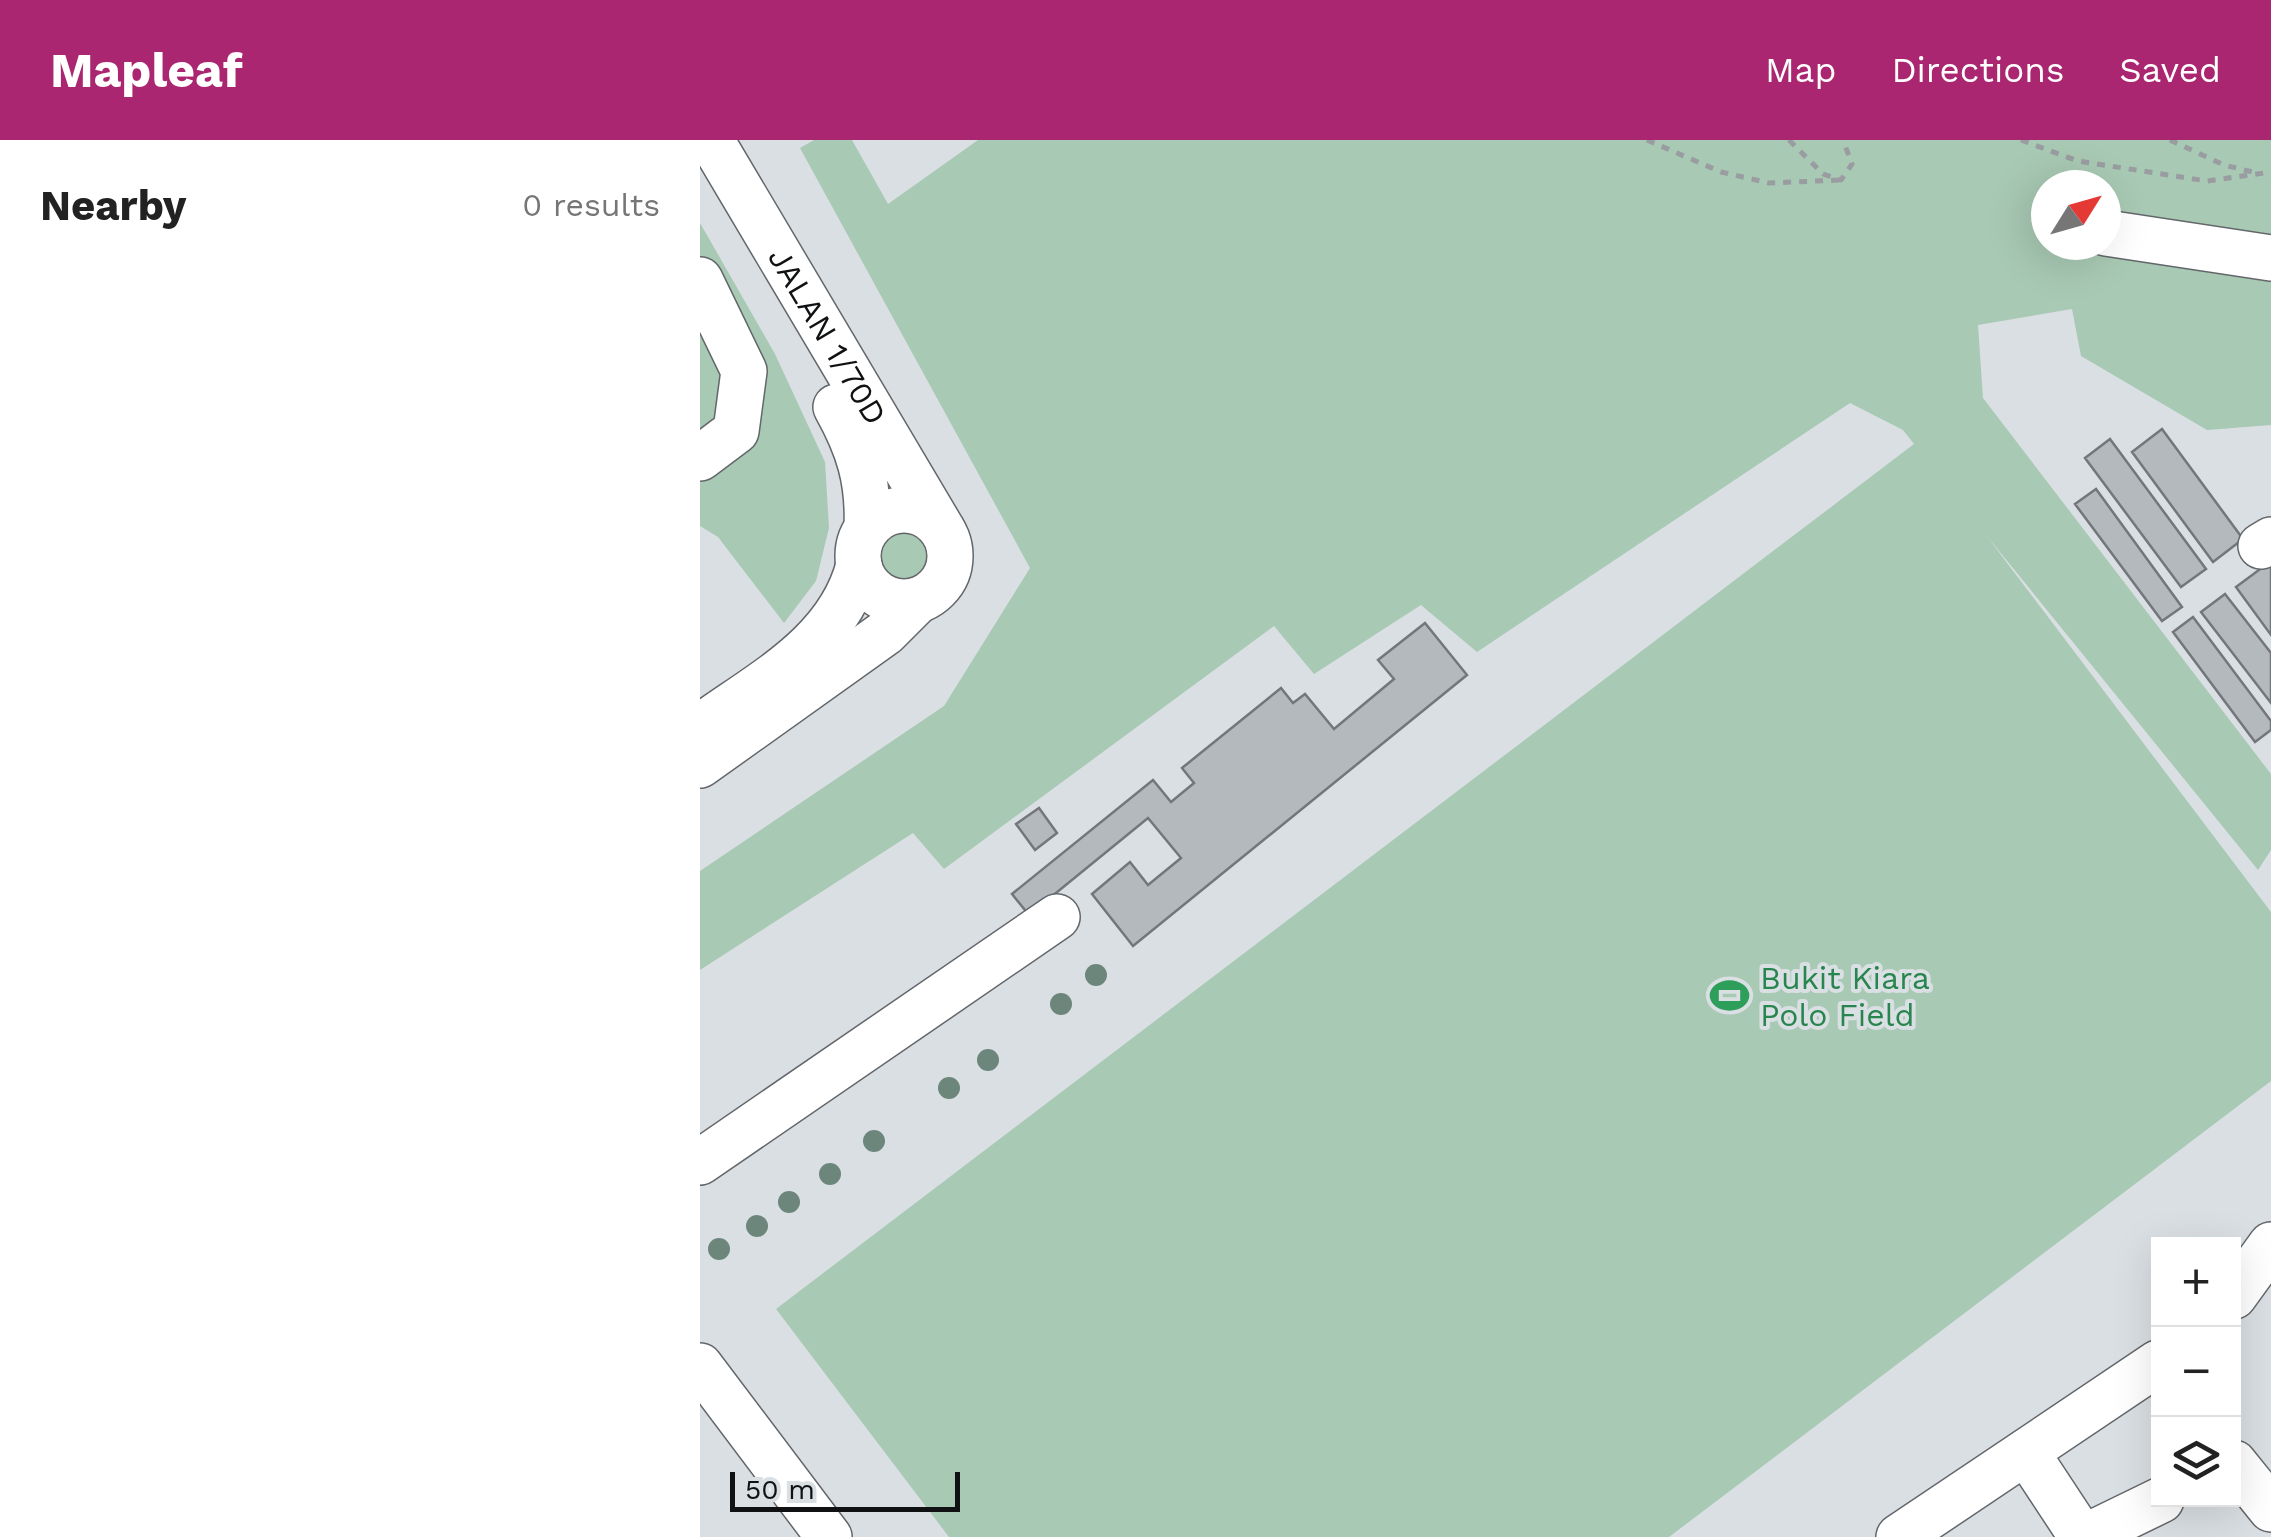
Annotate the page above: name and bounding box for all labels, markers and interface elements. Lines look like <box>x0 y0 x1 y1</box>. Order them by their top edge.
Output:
text: Mapleaf <box>50 42 243 99</box>
text: Map <box>1765 49 1836 91</box>
text: Directions <box>1891 49 2064 91</box>
text: Saved <box>2119 49 2221 91</box>
north arrow <box>2031 170 2121 260</box>
text: Nearby <box>40 181 187 230</box>
text: 0 results <box>522 186 660 224</box>
street label: JALAN 1/70D <box>760 241 895 431</box>
place label: Bukit Kiara Polo Field <box>1760 959 1930 1034</box>
sports icon: Bukit Kiara Polo Field <box>1709 975 1751 1017</box>
map controls <box>2151 1237 2241 1507</box>
button: + <box>2151 1237 2241 1327</box>
button: − <box>2151 1327 2241 1417</box>
button: layers <box>2151 1417 2241 1507</box>
scale bar <box>730 1467 960 1512</box>
text: 50 m <box>745 1473 815 1506</box>

